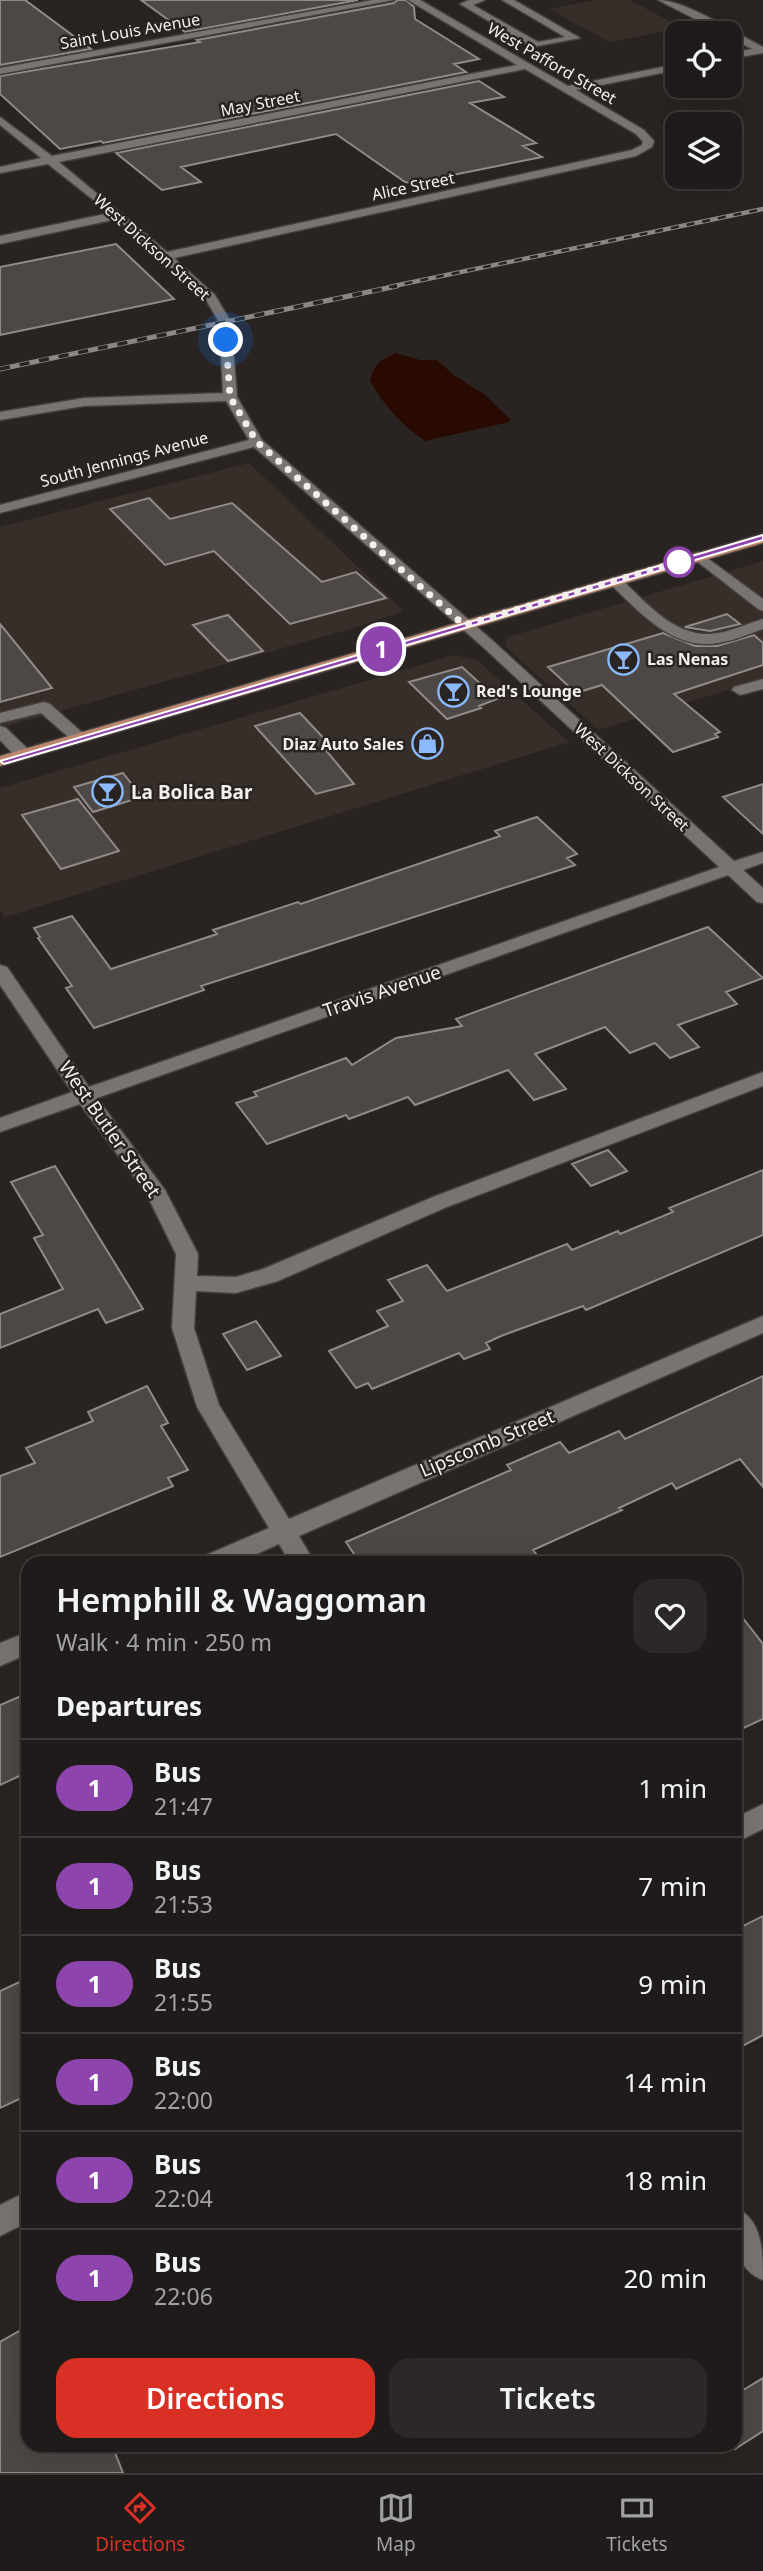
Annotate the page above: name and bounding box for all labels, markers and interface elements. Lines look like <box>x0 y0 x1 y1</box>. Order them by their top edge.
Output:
street label: Saint Louis Avenue <box>58 8 202 54</box>
street label: West Pafford Street <box>483 17 621 109</box>
map controls <box>665 21 742 189</box>
button: locate <box>665 21 742 98</box>
street label: May Street <box>218 84 302 121</box>
button: layers <box>665 112 742 189</box>
street label: Alice Street <box>370 166 457 205</box>
street label: West Dickson Street <box>89 189 215 305</box>
your location <box>208 322 243 357</box>
street label: South Jennings Avenue <box>38 426 210 492</box>
unlabelled marker <box>664 547 694 577</box>
line badge: 1 <box>358 626 404 672</box>
text: 1 <box>374 632 388 665</box>
bar icon: Las Nenas <box>607 642 641 676</box>
place label: Las Nenas <box>647 648 728 670</box>
bar icon: Red's Lounge <box>436 674 470 708</box>
place label: Red's Lounge <box>476 680 582 702</box>
street label: West Dickson Street <box>570 718 694 836</box>
shop icon: Diaz Auto Sales <box>410 727 444 761</box>
place label: Diaz Auto Sales <box>283 733 404 755</box>
bar icon: La Bolica Bar <box>91 775 125 809</box>
place label: La Bolica Bar <box>131 779 253 805</box>
street label: Travis Avenue <box>320 959 444 1023</box>
street label: West Butler Street <box>53 1055 167 1203</box>
street label: Lipscomb Street <box>416 1403 558 1483</box>
text: Hemphill & Waggoman <box>56 1577 427 1622</box>
button: heart <box>633 1579 707 1653</box>
text: Walk · 4 min · 250 m <box>56 1626 272 1658</box>
text: Departures <box>56 1688 202 1724</box>
text: Bus <box>154 1754 201 1790</box>
text: 1 min <box>638 1770 707 1806</box>
text: 1 <box>88 1771 101 1804</box>
text: 21:47 <box>154 1790 213 1822</box>
text: Bus <box>154 1852 201 1888</box>
text: 7 min <box>638 1868 707 1904</box>
text: 1 <box>88 1869 101 1902</box>
text: 21:53 <box>154 1888 213 1920</box>
text: Bus <box>154 1950 201 1986</box>
text: 9 min <box>638 1966 707 2002</box>
text: 1 <box>88 1967 101 2000</box>
text: 21:55 <box>154 1986 213 2018</box>
text: Bus <box>154 2048 201 2084</box>
text: 14 min <box>623 2064 707 2100</box>
text: 1 <box>88 2065 101 2098</box>
text: 22:00 <box>154 2084 213 2116</box>
text: Bus <box>154 2146 201 2182</box>
text: 18 min <box>623 2162 707 2198</box>
text: 1 <box>88 2163 101 2196</box>
text: 22:04 <box>154 2182 213 2214</box>
text: Bus <box>154 2244 201 2280</box>
text: 20 min <box>623 2260 707 2296</box>
text: 1 <box>88 2261 101 2294</box>
text: 22:06 <box>154 2280 213 2312</box>
button: Directions <box>56 2358 375 2438</box>
button: Tickets <box>389 2358 707 2438</box>
tab: Directions <box>95 2489 185 2557</box>
tab: Map <box>376 2489 416 2557</box>
tab: Tickets <box>606 2489 668 2557</box>

